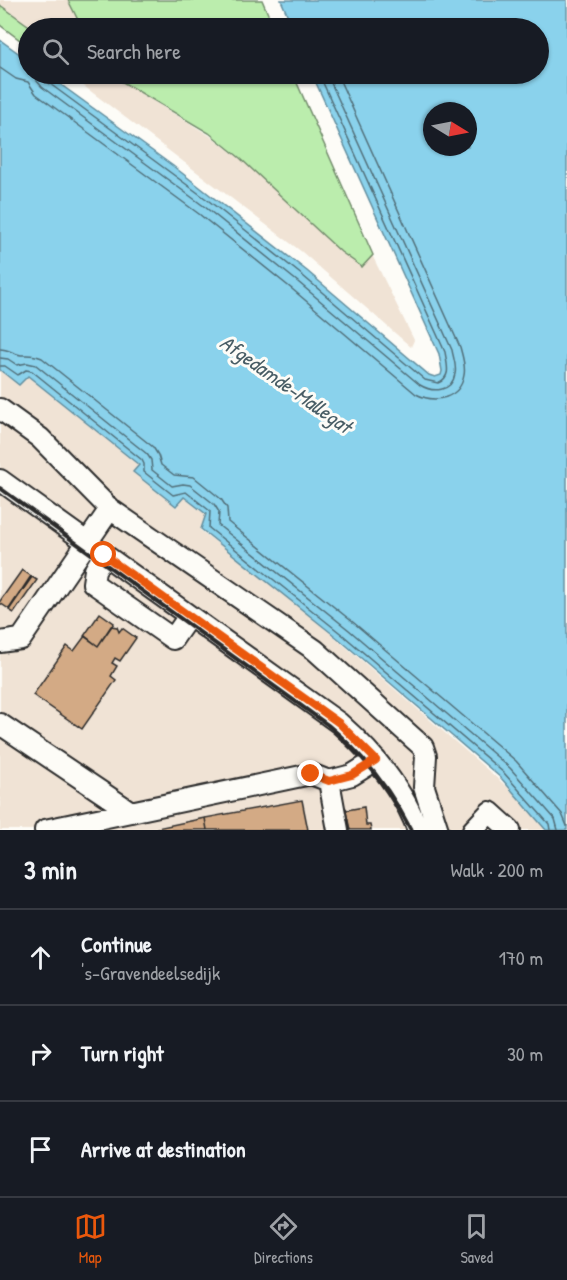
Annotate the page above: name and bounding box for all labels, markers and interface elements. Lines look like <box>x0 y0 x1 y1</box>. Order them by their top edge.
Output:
search box <box>18 18 549 84</box>
icon: search <box>39 35 72 68</box>
text: Search here <box>87 36 181 66</box>
north arrow <box>423 102 477 156</box>
water label: Afgedamde-Mallegat <box>215 328 360 442</box>
route start <box>90 541 116 567</box>
route end <box>297 760 323 786</box>
text: 3 min <box>24 852 77 887</box>
text: Walk · 200 m <box>451 856 543 883</box>
text: Continue <box>81 929 152 959</box>
icon: ahead <box>24 941 57 974</box>
text: 170 m <box>499 944 543 971</box>
text: 's-Gravendeelsedijk <box>81 959 220 986</box>
icon: right <box>24 1037 57 1070</box>
text: Turn right <box>81 1038 164 1068</box>
text: 30 m <box>507 1040 543 1067</box>
icon: arrive <box>24 1133 57 1166</box>
text: Arrive at destination <box>81 1134 246 1164</box>
tab: Map <box>74 1210 107 1268</box>
tab: Directions <box>254 1210 313 1268</box>
tab: Saved <box>460 1210 493 1268</box>

